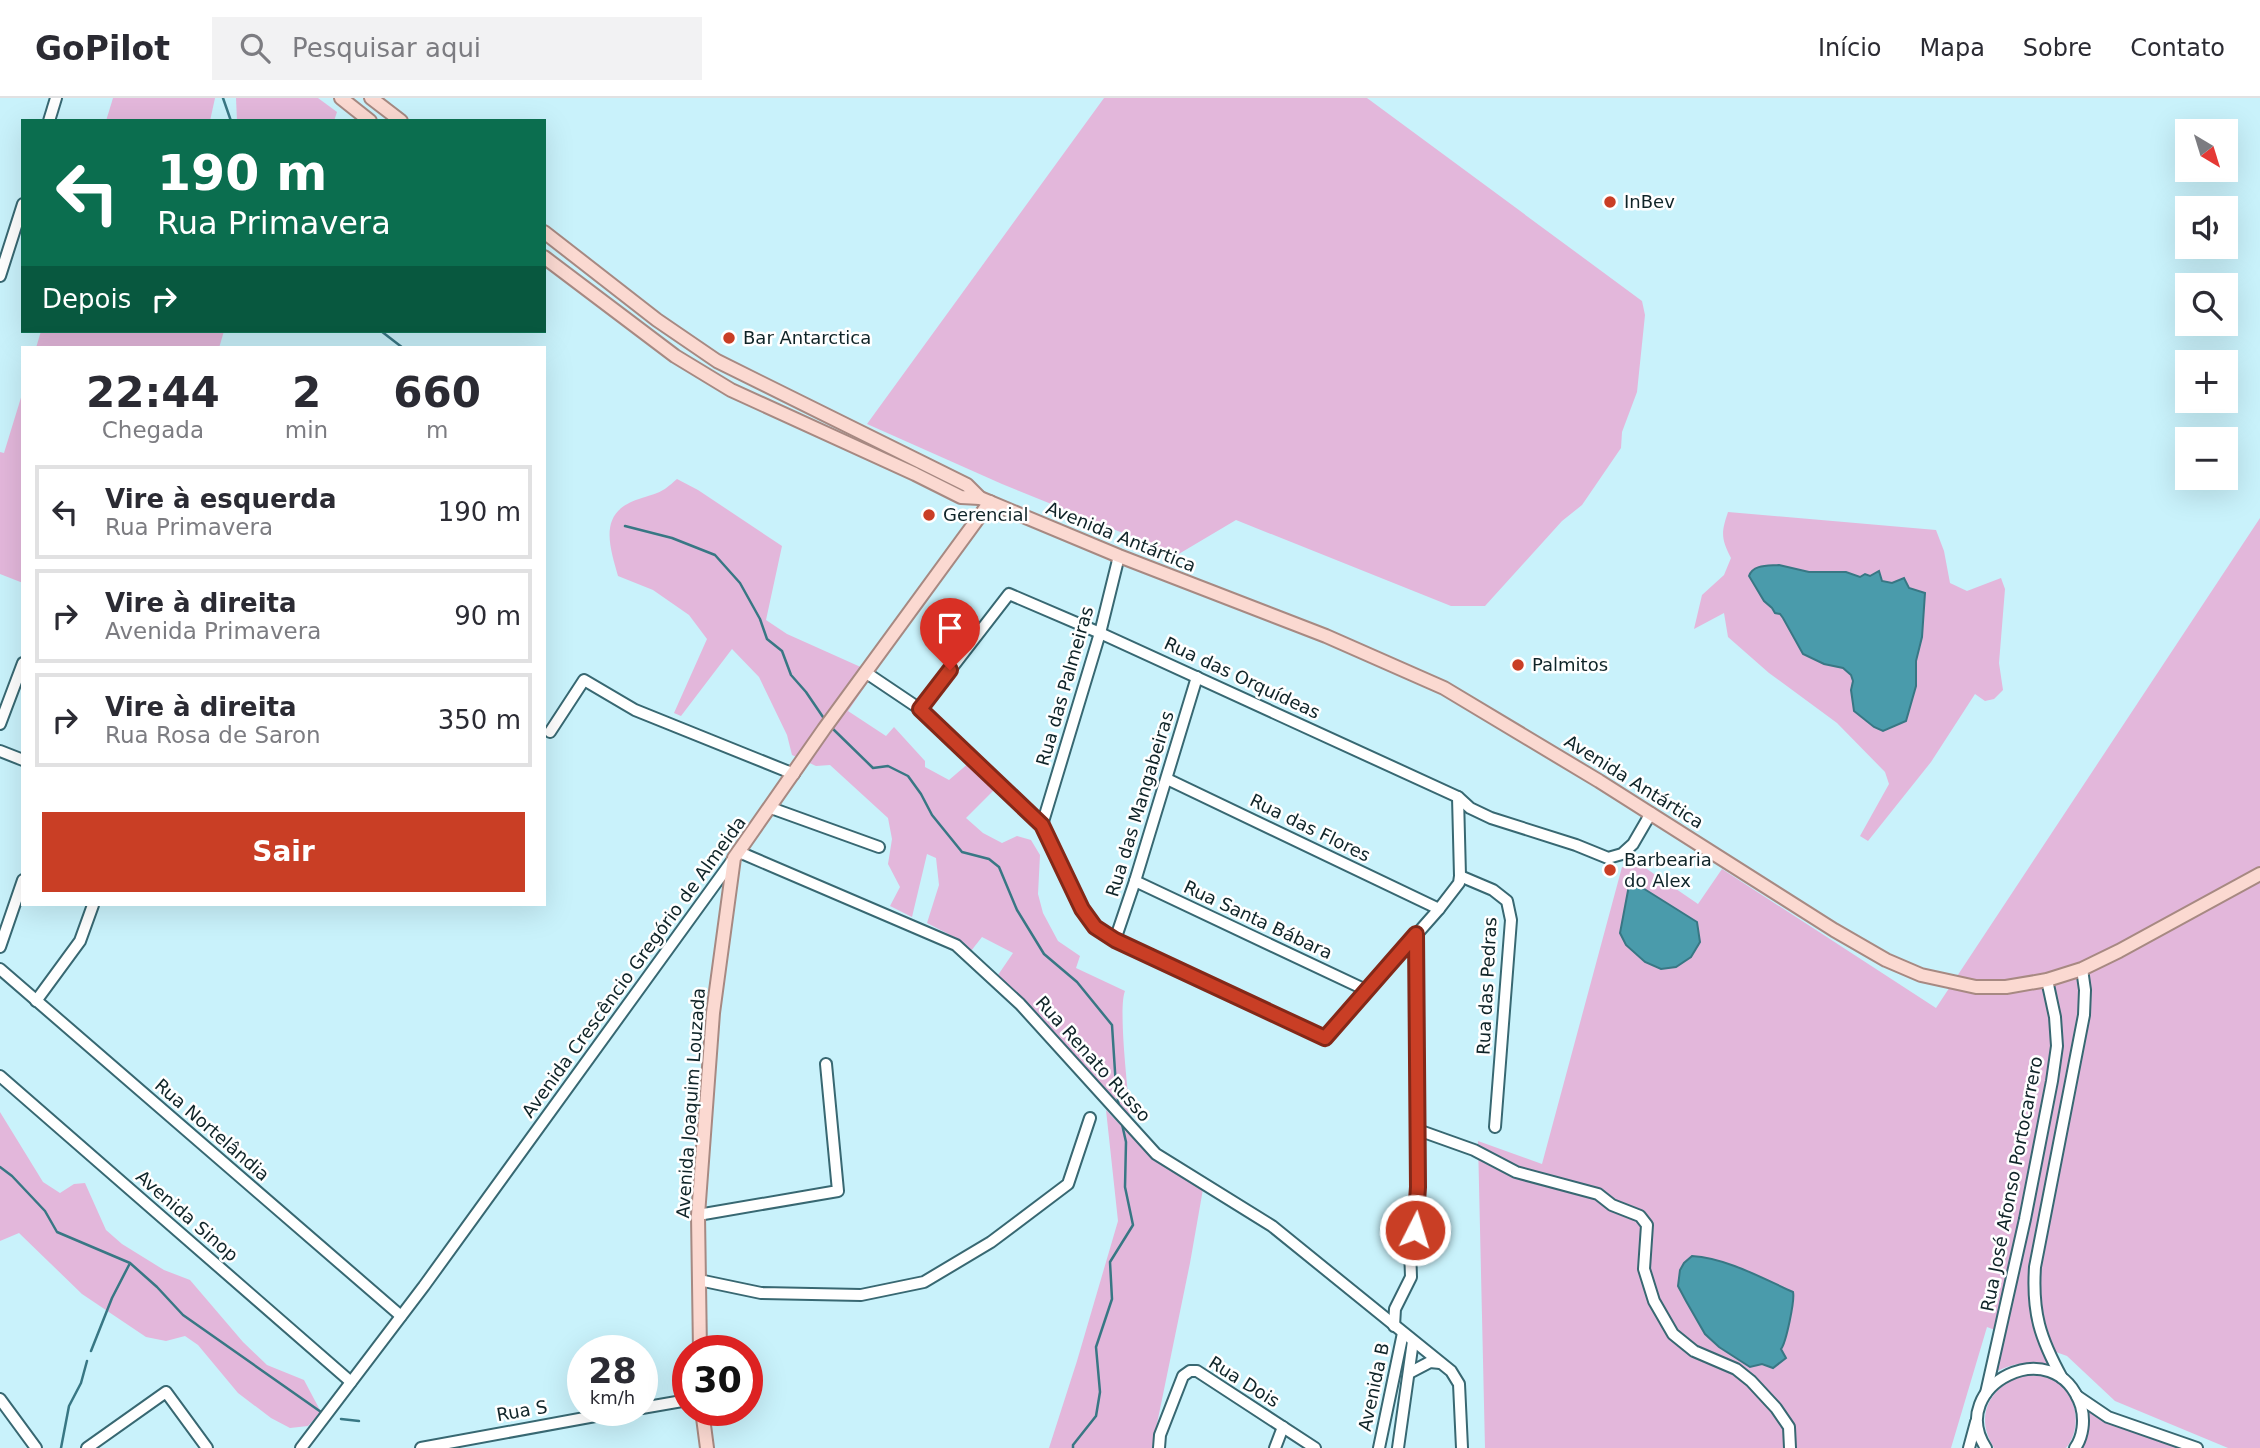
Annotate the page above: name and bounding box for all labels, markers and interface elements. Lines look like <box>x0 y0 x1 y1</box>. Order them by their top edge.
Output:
search box <box>212 17 702 80</box>
text: GoPilot <box>35 29 170 68</box>
icon: search <box>236 29 274 67</box>
text: Pesquisar aqui <box>292 33 481 63</box>
text: Início <box>1818 34 1882 62</box>
text: Mapa <box>1920 34 1985 62</box>
text: Sobre <box>2023 34 2092 62</box>
text: Contato <box>2130 34 2225 62</box>
north arrow <box>2175 119 2238 182</box>
map controls <box>2175 119 2238 490</box>
text: 190 m <box>157 145 327 202</box>
icon: left <box>42 147 133 238</box>
place label: InBev <box>1624 191 1675 212</box>
marker: InBev <box>1602 194 1618 210</box>
button: sound <box>2175 196 2238 259</box>
text: Rua Primavera <box>157 204 391 242</box>
button: search <box>2175 273 2238 336</box>
icon: right <box>145 280 183 318</box>
text: Depois <box>42 284 131 314</box>
place label: Bar Antarctica <box>743 327 871 348</box>
marker: Bar Antarctica <box>721 330 737 346</box>
button: + <box>2175 350 2238 413</box>
text: 22:44 <box>86 368 220 417</box>
text: 2 <box>292 368 321 417</box>
text: 660 <box>393 368 481 417</box>
text: Chegada <box>102 417 204 443</box>
text: min <box>285 417 328 443</box>
text: m <box>426 417 448 443</box>
button: − <box>2175 427 2238 490</box>
text: Vire à esquerda <box>105 484 337 514</box>
icon: left <box>46 493 84 531</box>
text: 190 m <box>438 497 521 527</box>
street label: Avenida Antártica <box>1043 497 1199 576</box>
place label: Gerencial <box>943 504 1028 525</box>
marker: Gerencial <box>921 507 937 523</box>
text: Rua Primavera <box>105 514 273 540</box>
text: Vire à direita <box>105 588 297 618</box>
icon: right <box>46 597 84 635</box>
pin <box>920 598 980 670</box>
text: 90 m <box>454 601 521 631</box>
street label: Rua das Palmeiras <box>1032 604 1097 768</box>
icon: arrive <box>931 609 969 647</box>
text: Avenida Primavera <box>105 618 321 644</box>
street label: Rua das Orquídeas <box>1161 632 1323 723</box>
place label: Palmitos <box>1532 654 1608 675</box>
marker: Palmitos <box>1510 657 1526 673</box>
text: Vire à direita <box>105 692 297 722</box>
icon: right <box>46 701 84 739</box>
text: 350 m <box>438 705 521 735</box>
street label: Rua das Mangabeiras <box>1101 708 1178 899</box>
text: Rua Rosa de Saron <box>105 722 321 748</box>
street label: Avenida Antártica <box>1561 730 1708 833</box>
street label: Rua das Flores <box>1247 789 1374 866</box>
button: Sair <box>42 812 525 892</box>
street label: Avenida Crescêncio Gregório de Almeida <box>517 812 750 1121</box>
place label: Barbearia do Alex <box>1624 849 1712 891</box>
marker: Barbearia do Alex <box>1602 862 1618 878</box>
street label: Rua Santa Bábara <box>1180 876 1336 963</box>
street label: Rua das Pedras <box>1472 917 1501 1055</box>
street label: Avenida Joaquim Louzada <box>672 987 709 1219</box>
street label: Rua Renato Russo <box>1031 992 1155 1126</box>
street label: Rua José Afonso Portocarrero <box>1976 1054 2047 1313</box>
street label: Rua Nortelândia <box>151 1074 274 1185</box>
street label: Avenida Sinop <box>132 1166 242 1265</box>
position arrow <box>1378 1193 1452 1267</box>
speed limit sign: 30 <box>672 1335 763 1426</box>
street label: Avenida B <box>1354 1341 1393 1433</box>
text: 28 <box>588 1351 637 1391</box>
street label: Rua Dois <box>1205 1352 1283 1411</box>
text: km/h <box>590 1387 635 1408</box>
street label: Rua S <box>495 1396 549 1425</box>

